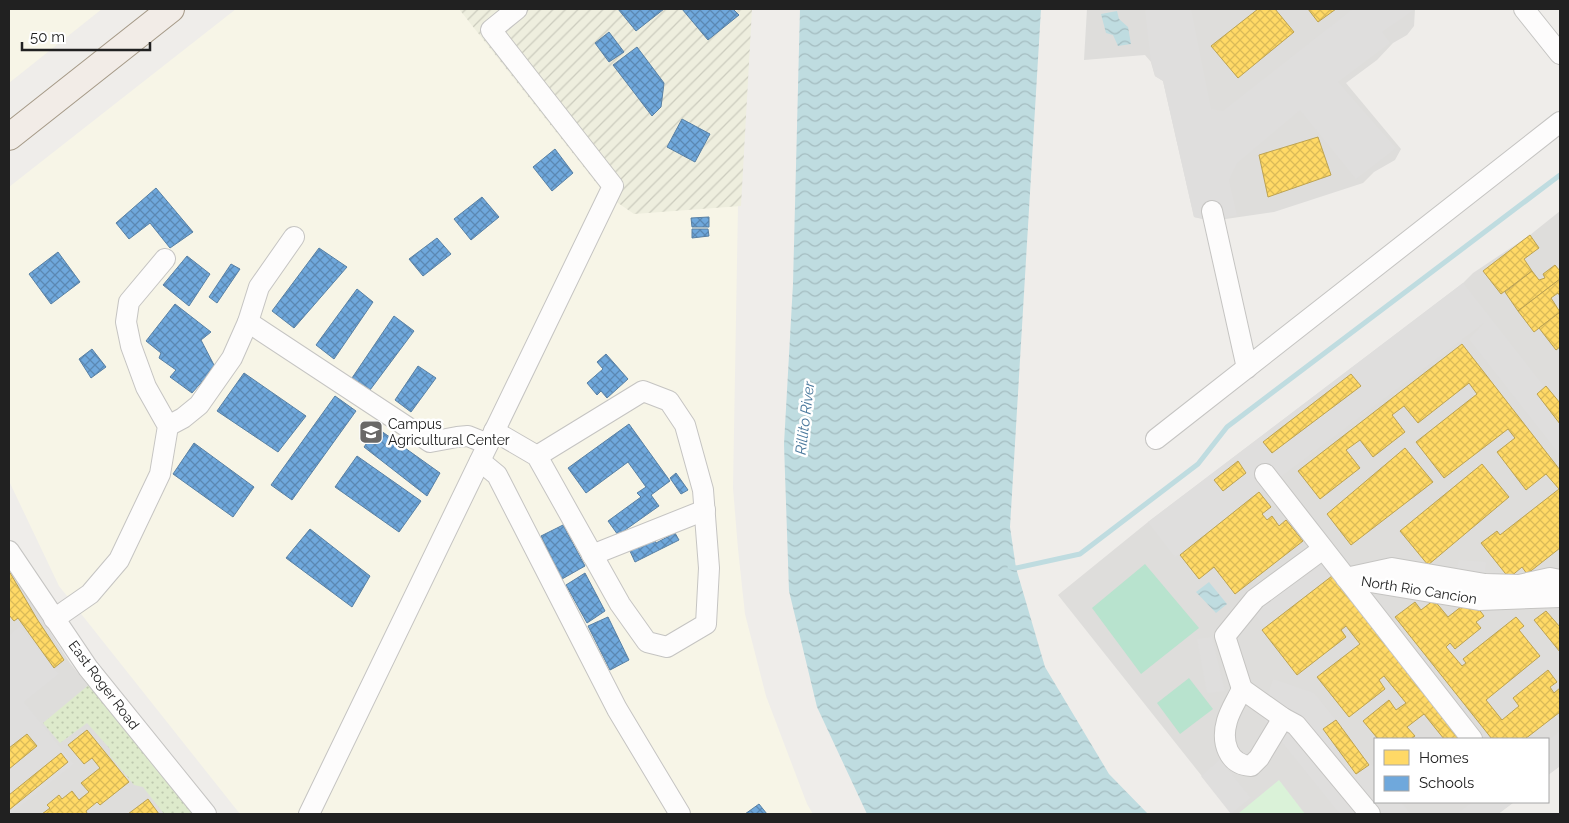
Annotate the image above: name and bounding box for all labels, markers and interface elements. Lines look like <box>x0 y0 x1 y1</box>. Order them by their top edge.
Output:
scale bar <box>22 20 150 52</box>
text: 50 m <box>30 28 65 46</box>
water label: Rillito River <box>792 380 819 456</box>
place label: Campus Agricultural Center <box>388 416 510 448</box>
school or university icon: Campus Agricultural Center <box>358 419 384 445</box>
street label: North Rio Cancion <box>1360 573 1478 607</box>
street label: East Roger Road <box>65 637 143 733</box>
legend <box>1374 738 1549 803</box>
text: Homes <box>1419 749 1469 767</box>
text: Schools <box>1419 774 1474 792</box>

